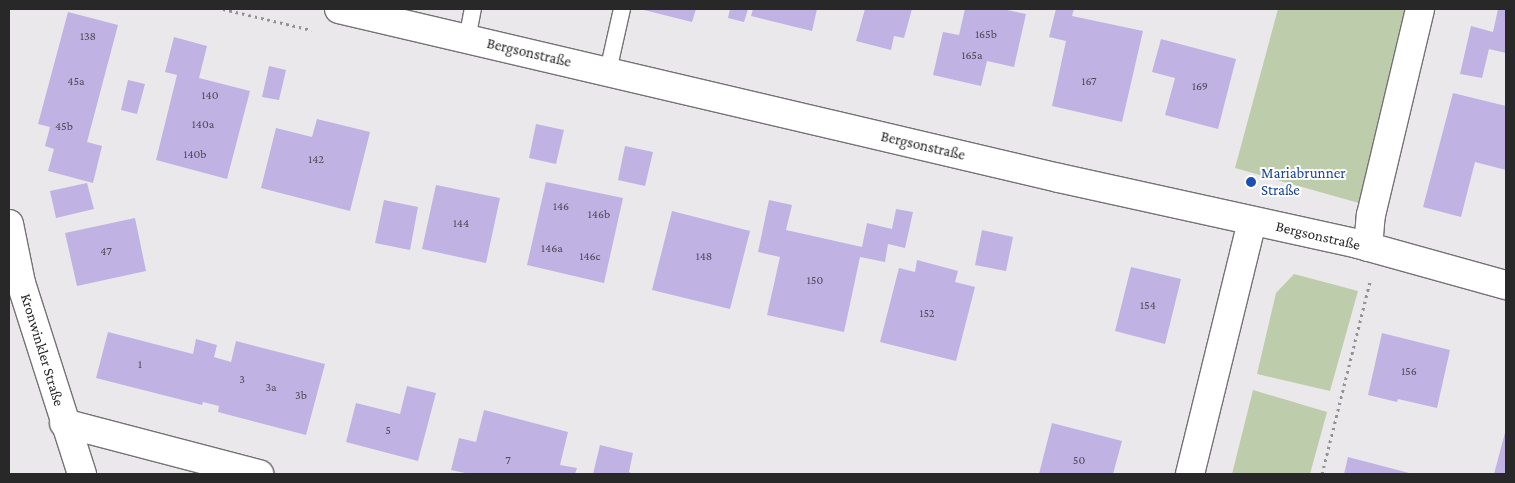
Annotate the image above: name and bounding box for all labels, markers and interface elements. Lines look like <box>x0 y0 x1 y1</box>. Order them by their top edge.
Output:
house number: 165b <box>975 28 997 42</box>
house number: 138 <box>80 30 96 44</box>
street label: Bergsonstraße <box>485 35 573 71</box>
house number: 165a <box>961 49 983 63</box>
house number: 45a <box>67 75 85 89</box>
house number: 167 <box>1081 75 1097 89</box>
house number: 169 <box>1192 80 1208 94</box>
house number: 140 <box>202 89 218 103</box>
house number: 140a <box>192 118 214 132</box>
house number: 45b <box>55 120 73 134</box>
street label: Bergsonstraße <box>879 128 967 164</box>
house number: 140b <box>183 148 207 162</box>
house number: 142 <box>308 153 324 167</box>
place label: Mariabrunner Straße <box>1261 164 1346 199</box>
marker: Mariabrunner Straße <box>1245 176 1257 188</box>
house number: 146 <box>553 200 569 214</box>
house number: 146b <box>588 208 610 222</box>
house number: 144 <box>453 217 469 231</box>
street label: Bergsonstraße <box>1274 218 1362 254</box>
house number: 146a <box>541 242 563 256</box>
house number: 47 <box>100 245 112 259</box>
house number: 146c <box>579 250 601 264</box>
house number: 148 <box>696 250 712 264</box>
house number: 150 <box>807 274 823 288</box>
street label: Kronwinkler Straße <box>16 291 68 409</box>
house number: 154 <box>1140 299 1156 313</box>
house number: 152 <box>919 307 935 321</box>
house number: 1 <box>138 358 142 372</box>
house number: 156 <box>1401 365 1417 379</box>
house number: 3 <box>239 373 245 387</box>
house number: 3a <box>265 381 277 395</box>
house number: 3b <box>295 389 307 403</box>
house number: 5 <box>385 424 391 438</box>
house number: 7 <box>505 454 511 468</box>
house number: 50 <box>1073 454 1085 468</box>

